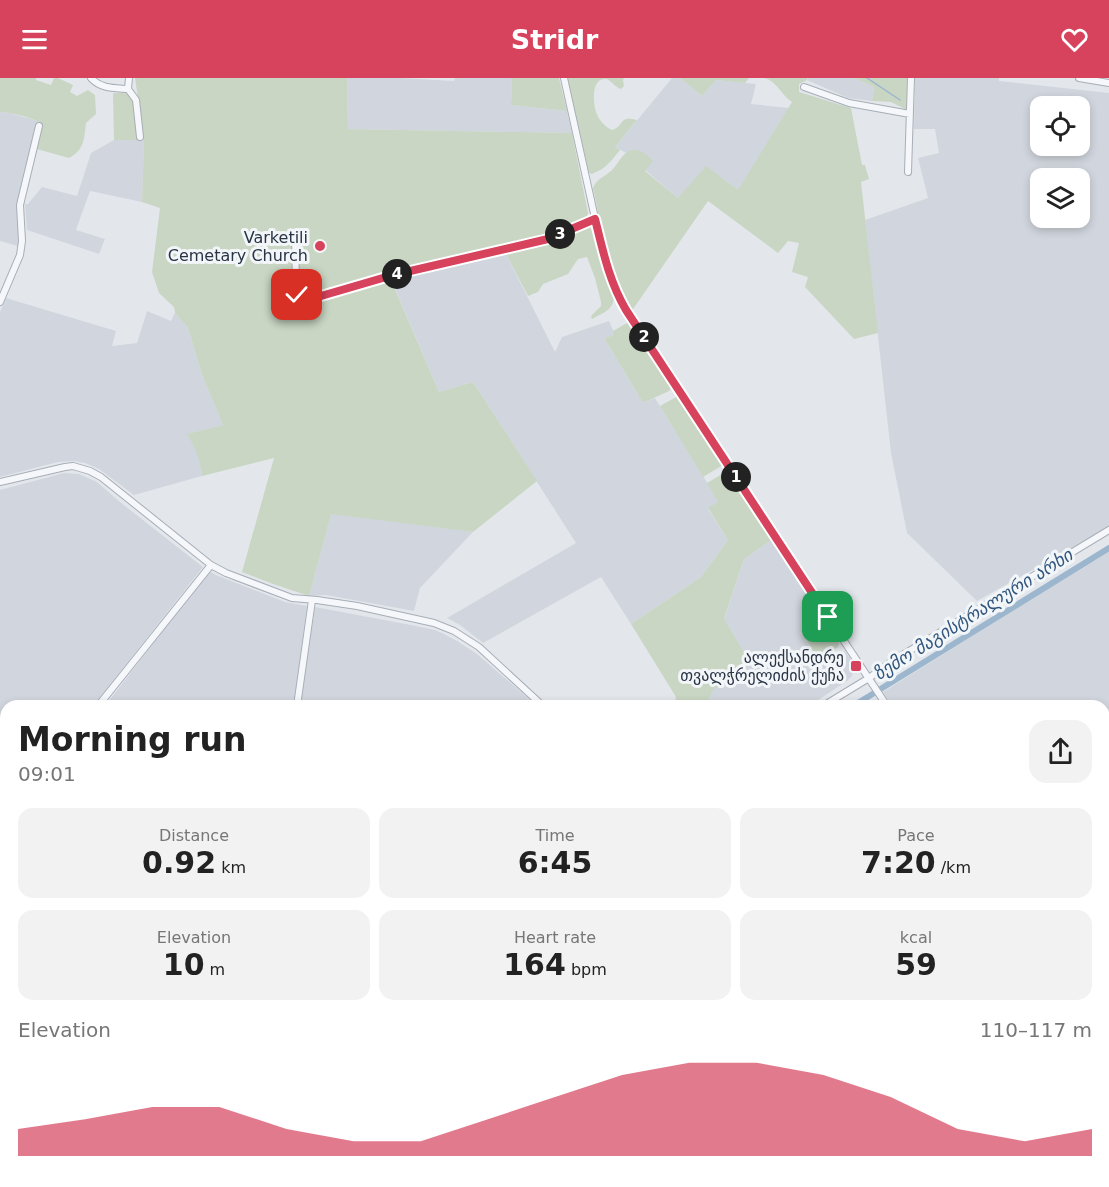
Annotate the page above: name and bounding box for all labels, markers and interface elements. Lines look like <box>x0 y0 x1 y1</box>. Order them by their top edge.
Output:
icon: menu <box>18 23 51 56</box>
icon: heart <box>1058 23 1091 56</box>
text: Stridr <box>511 24 598 55</box>
map controls <box>1030 96 1090 228</box>
button: locate <box>1030 96 1090 156</box>
button: layers <box>1030 168 1090 228</box>
pin: 3 <box>545 219 575 249</box>
text: 3 <box>554 224 566 243</box>
place label: Varketili Cemetary Church <box>168 228 308 265</box>
marker: Varketili Cemetary Church <box>313 239 327 253</box>
pin: 4 <box>382 259 412 289</box>
text: 4 <box>391 264 403 283</box>
pin <box>271 269 322 320</box>
icon: check <box>280 278 313 311</box>
pin: 2 <box>629 322 659 352</box>
text: 2 <box>638 327 650 346</box>
pin: 1 <box>721 462 751 492</box>
text: 1 <box>730 467 742 486</box>
water label: ზემო მაგისტრალური არხი <box>870 543 1078 684</box>
pin <box>802 591 853 642</box>
icon: arrive <box>811 600 844 633</box>
place label: ალექსანდრე თვალჭრელიძის ქუჩა <box>680 648 844 685</box>
marker: ალექსანდრე თვალჭრელიძის ქუჩა <box>849 659 863 673</box>
text: Morning run <box>18 720 246 759</box>
button: share <box>1029 720 1092 783</box>
text: 09:01 <box>18 762 76 786</box>
text: Distance <box>159 826 229 845</box>
text: Time <box>535 826 575 845</box>
text: Pace <box>897 826 935 845</box>
text: 0.92 <box>142 845 216 880</box>
text: 6:45 <box>518 845 592 880</box>
text: 7:20 <box>861 845 936 880</box>
text: km <box>216 858 246 877</box>
text: /km <box>936 858 971 877</box>
text: Elevation <box>157 928 231 947</box>
text: Heart rate <box>514 928 596 947</box>
text: kcal <box>900 928 932 947</box>
text: 10 <box>163 947 205 982</box>
text: 164 <box>503 947 566 982</box>
text: 59 <box>895 947 937 982</box>
text: m <box>205 960 225 979</box>
text: bpm <box>566 960 607 979</box>
text: Elevation <box>18 1018 111 1042</box>
text: 110–117 m <box>980 1018 1092 1042</box>

